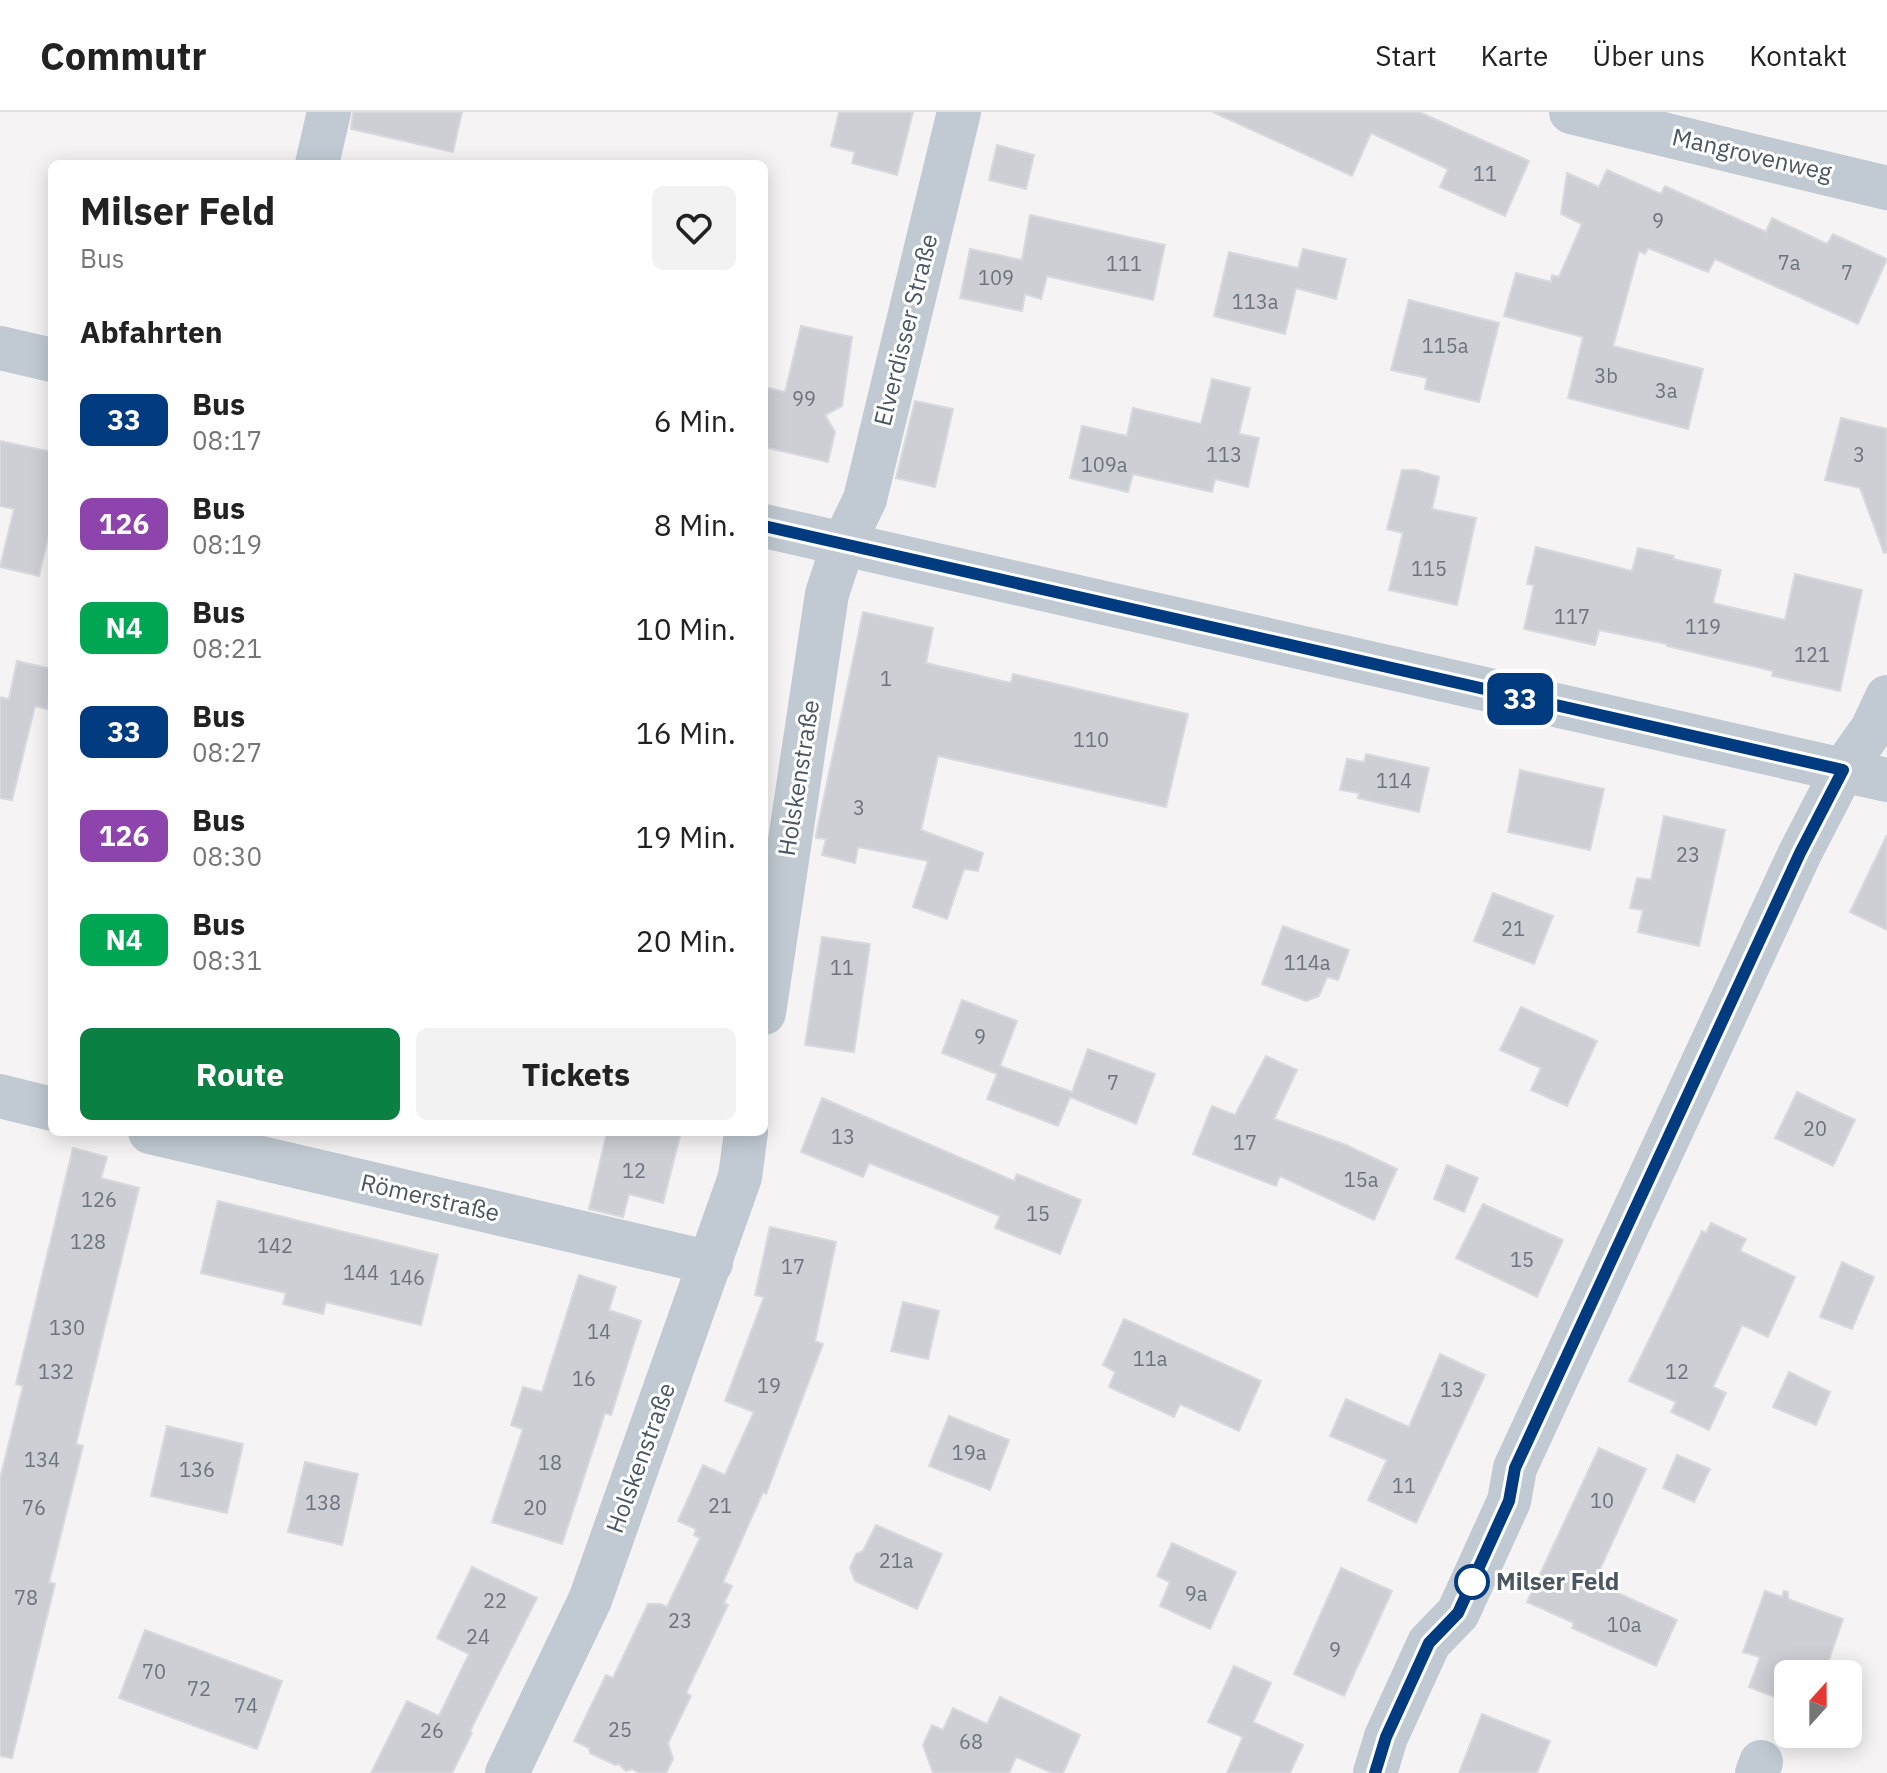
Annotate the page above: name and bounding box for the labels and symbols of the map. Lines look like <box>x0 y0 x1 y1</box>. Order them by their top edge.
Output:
street label: Mangrovenweg <box>1669 120 1836 188</box>
house number: 11 <box>1473 160 1497 187</box>
house number: 9 <box>1652 207 1664 234</box>
street label: Elverdisser Straße <box>866 230 944 429</box>
house number: 7a <box>1778 249 1801 276</box>
house number: 111 <box>1106 250 1142 277</box>
house number: 7 <box>1841 259 1853 286</box>
house number: 109 <box>978 264 1014 291</box>
house number: 113a <box>1232 288 1279 315</box>
house number: 115a <box>1422 332 1469 359</box>
house number: 3b <box>1594 362 1618 389</box>
house number: 3a <box>1655 377 1678 404</box>
house number: 99 <box>792 385 816 412</box>
house number: 113 <box>1206 441 1242 468</box>
house number: 3 <box>1853 441 1865 468</box>
house number: 109a <box>1081 451 1128 478</box>
house number: 115 <box>1411 555 1447 582</box>
house number: 117 <box>1554 603 1590 630</box>
house number: 119 <box>1685 613 1721 640</box>
house number: 121 <box>1794 641 1830 668</box>
house number: 1 <box>880 665 892 692</box>
line badge: 33 <box>1484 673 1556 725</box>
street label: Holskenstraße <box>770 697 826 858</box>
house number: 110 <box>1073 726 1109 753</box>
house number: 114 <box>1376 767 1412 794</box>
house number: 3 <box>853 794 865 821</box>
house number: 23 <box>1676 841 1700 868</box>
house number: 21 <box>1501 915 1525 942</box>
house number: 114a <box>1284 949 1331 976</box>
house number: 11 <box>830 954 854 981</box>
house number: 9 <box>974 1023 986 1050</box>
house number: 7 <box>1107 1069 1119 1096</box>
house number: 20 <box>1803 1115 1827 1142</box>
house number: 13 <box>831 1123 855 1150</box>
house number: 17 <box>1233 1129 1257 1156</box>
house number: 12 <box>622 1157 646 1184</box>
street label: Römerstraße <box>358 1166 503 1229</box>
house number: 15a <box>1344 1166 1379 1193</box>
house number: 126 <box>81 1186 117 1213</box>
house number: 15 <box>1026 1200 1050 1227</box>
house number: 128 <box>70 1228 106 1255</box>
house number: 142 <box>257 1232 293 1259</box>
house number: 15 <box>1510 1246 1534 1273</box>
house number: 17 <box>781 1253 805 1280</box>
house number: 144 <box>343 1259 379 1286</box>
house number: 146 <box>389 1264 425 1291</box>
house number: 130 <box>49 1314 85 1341</box>
house number: 14 <box>587 1318 611 1345</box>
house number: 11a <box>1133 1345 1168 1372</box>
house number: 132 <box>38 1358 74 1385</box>
house number: 12 <box>1665 1358 1689 1385</box>
house number: 16 <box>572 1365 596 1392</box>
house number: 19 <box>757 1372 781 1399</box>
house number: 13 <box>1440 1376 1464 1403</box>
street label: Holskenstraße <box>598 1378 682 1537</box>
house number: 19a <box>952 1439 987 1466</box>
house number: 134 <box>24 1446 60 1473</box>
house number: 18 <box>538 1449 562 1476</box>
house number: 136 <box>179 1456 215 1483</box>
house number: 11 <box>1392 1472 1416 1499</box>
house number: 10 <box>1590 1487 1614 1514</box>
house number: 138 <box>305 1489 341 1516</box>
house number: 21 <box>708 1492 732 1519</box>
house number: 76 <box>22 1494 46 1521</box>
house number: 20 <box>523 1494 547 1521</box>
house number: 21a <box>879 1547 914 1574</box>
marker: Milser Feld <box>1455 1565 1489 1599</box>
place label: Milser Feld <box>1496 1565 1619 1597</box>
house number: 9a <box>1185 1580 1208 1607</box>
house number: 78 <box>14 1584 38 1611</box>
house number: 22 <box>483 1587 507 1614</box>
house number: 23 <box>668 1607 692 1634</box>
house number: 10a <box>1607 1611 1642 1638</box>
house number: 24 <box>466 1623 490 1650</box>
house number: 9 <box>1329 1636 1341 1663</box>
house number: 70 <box>142 1658 166 1685</box>
north arrow <box>1774 1660 1862 1748</box>
house number: 72 <box>187 1675 211 1702</box>
house number: 74 <box>234 1692 258 1719</box>
house number: 25 <box>608 1716 632 1743</box>
house number: 26 <box>420 1717 444 1744</box>
house number: 68 <box>959 1728 983 1755</box>

